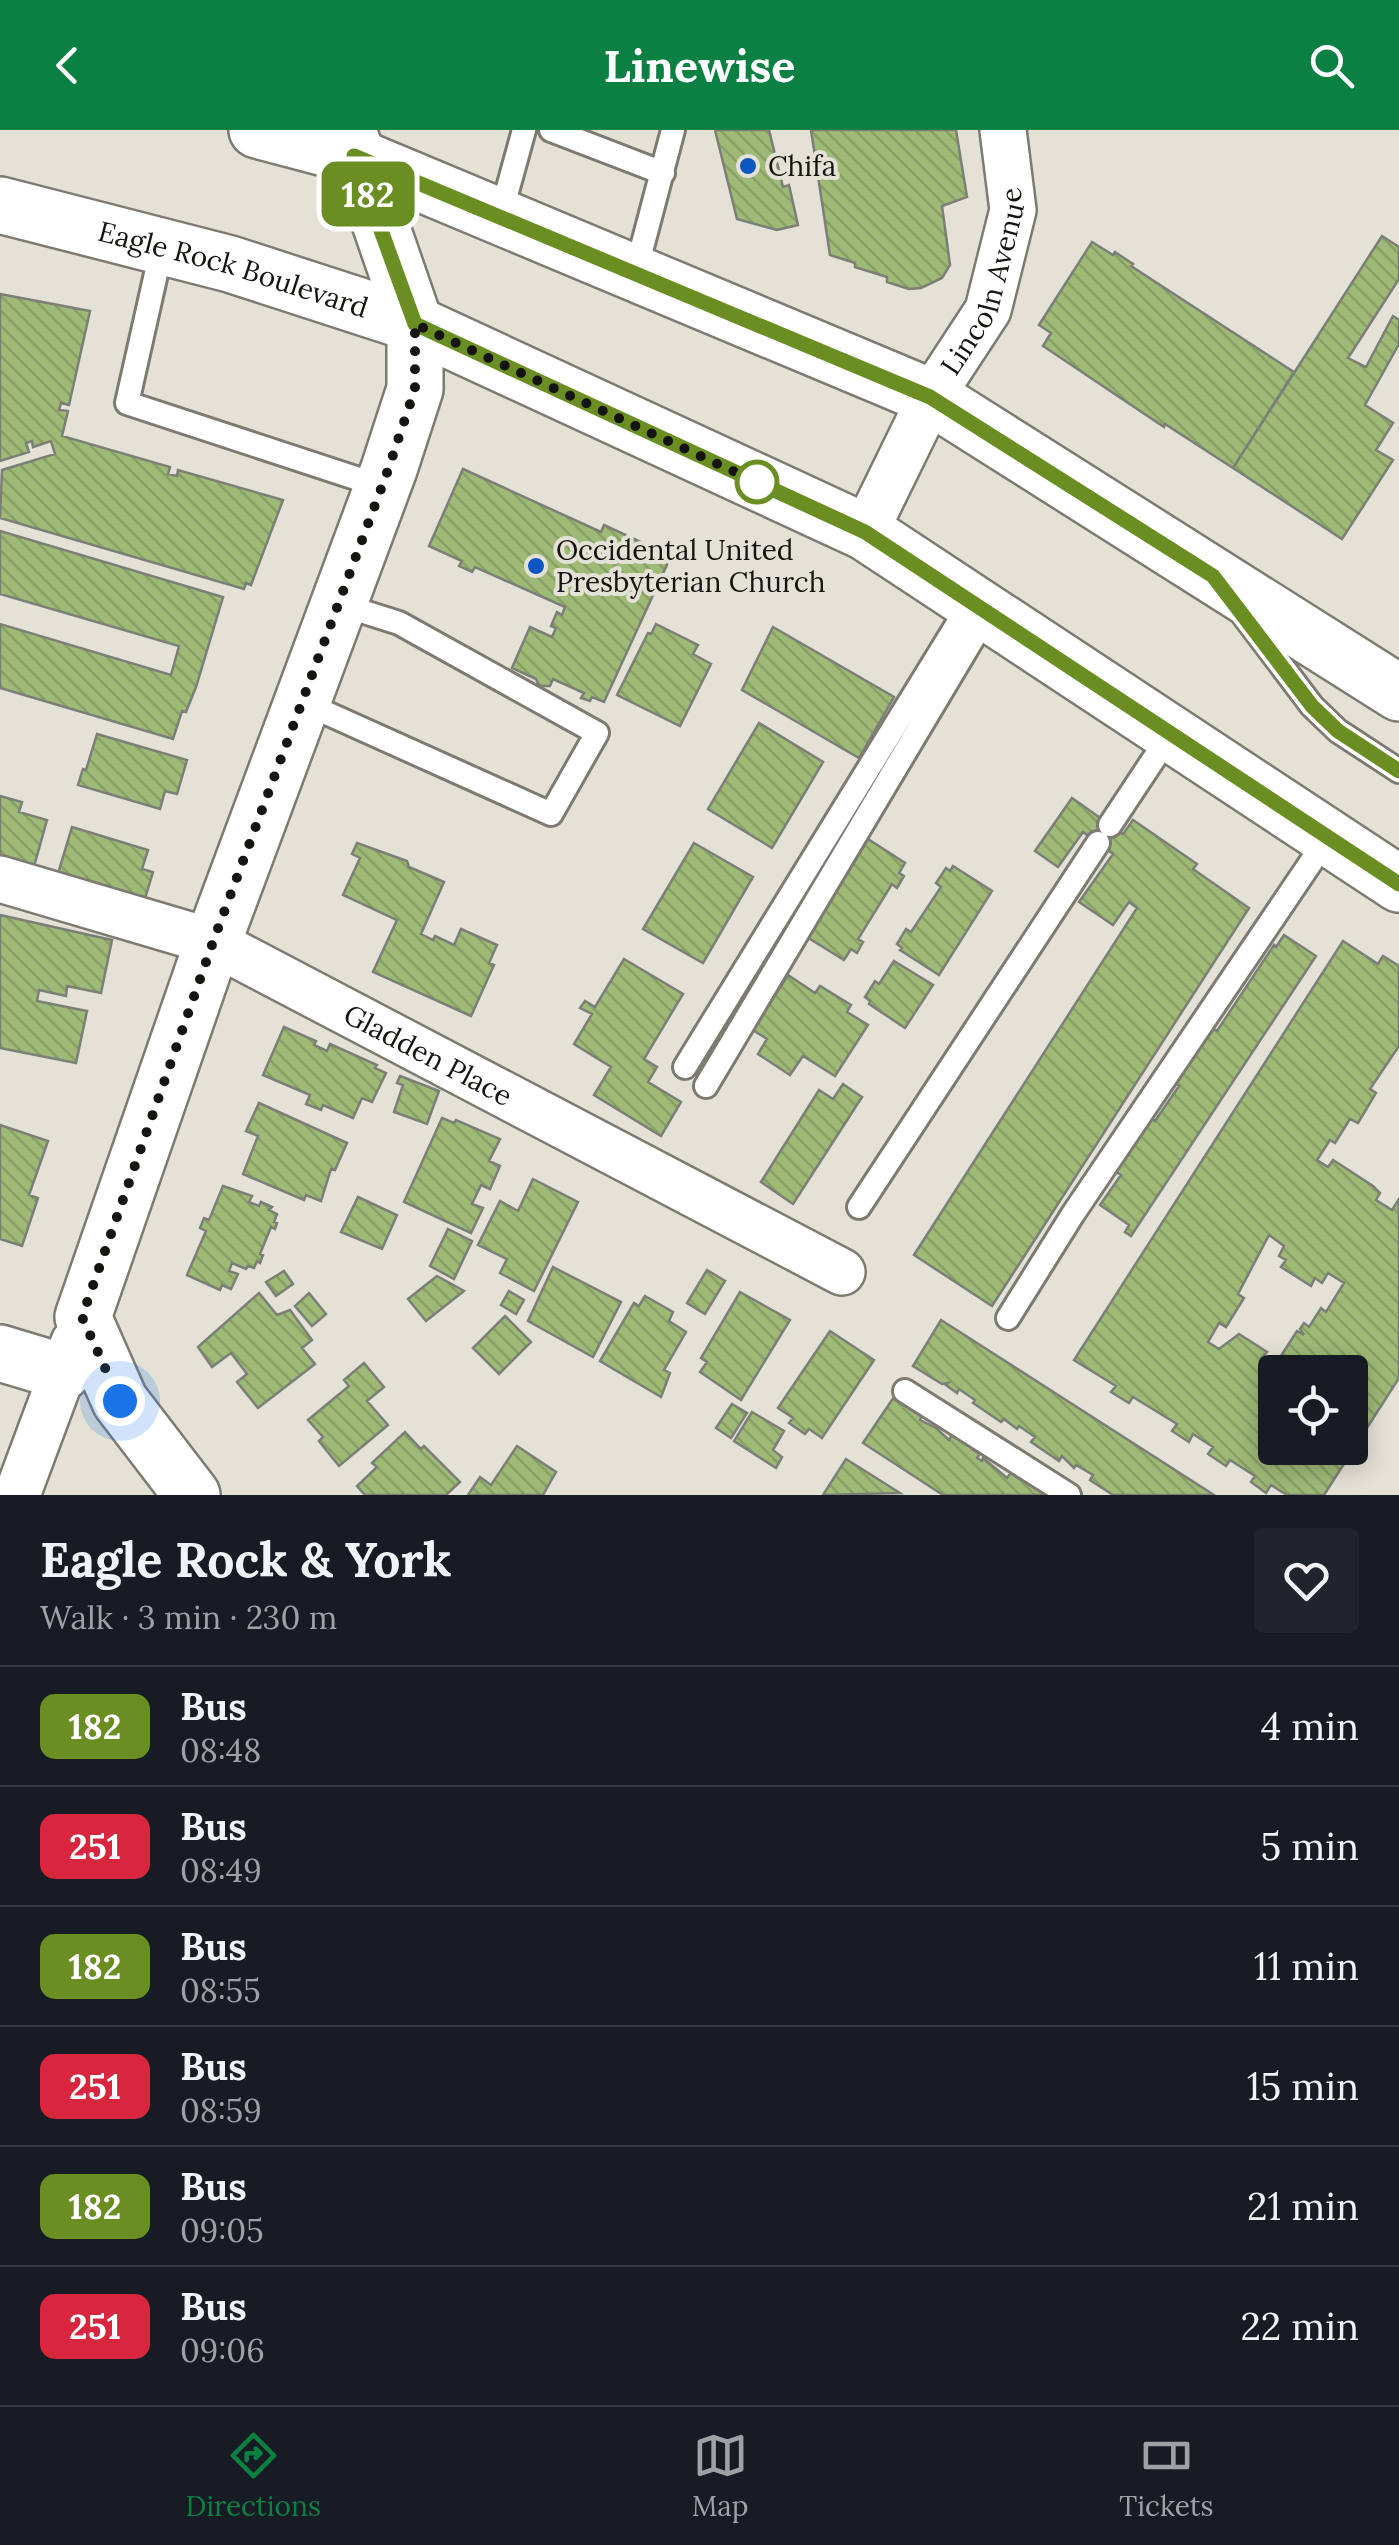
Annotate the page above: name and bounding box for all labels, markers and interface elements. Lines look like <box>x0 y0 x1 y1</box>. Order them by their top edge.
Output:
text: Linewise <box>603 37 796 94</box>
icon: back <box>40 38 95 93</box>
icon: search <box>1304 38 1359 93</box>
place label: Chifa <box>768 148 836 184</box>
marker: Chifa <box>737 155 759 177</box>
line badge: 182 <box>310 162 426 226</box>
text: 182 <box>342 172 394 217</box>
street label: Lincoln Avenue <box>932 186 1032 382</box>
street label: Eagle Rock Boulevard <box>95 213 373 326</box>
unlabelled marker <box>736 461 778 503</box>
place label: Occidental United Presbyterian Church <box>556 532 826 600</box>
marker: Occidental United Presbyterian Church <box>525 555 547 577</box>
street label: Gladden Place <box>338 996 518 1114</box>
map controls <box>1258 1355 1368 1465</box>
button: locate <box>1258 1355 1368 1465</box>
your location <box>95 1376 145 1426</box>
button: heart <box>1254 1528 1359 1633</box>
text: Eagle Rock & York <box>40 1529 452 1590</box>
text: Walk · 3 min · 230 m <box>40 1597 337 1638</box>
text: Bus <box>180 1682 247 1730</box>
text: 4 min <box>1261 1702 1359 1750</box>
text: 182 <box>69 1704 121 1749</box>
text: 08:48 <box>180 1730 261 1771</box>
text: Bus <box>180 1802 247 1850</box>
text: 5 min <box>1261 1822 1359 1870</box>
text: 251 <box>69 1824 121 1869</box>
text: 08:49 <box>180 1850 262 1891</box>
text: Bus <box>180 1922 247 1970</box>
text: 11 min <box>1254 1942 1359 1990</box>
text: 182 <box>69 1944 121 1989</box>
text: 08:55 <box>180 1970 261 2011</box>
text: Bus <box>180 2042 247 2090</box>
text: 15 min <box>1247 2062 1359 2110</box>
text: 251 <box>69 2064 121 2109</box>
text: 08:59 <box>180 2090 262 2131</box>
text: Bus <box>180 2162 247 2210</box>
text: 21 min <box>1247 2182 1359 2230</box>
text: 182 <box>69 2184 121 2229</box>
text: 09:05 <box>180 2210 264 2251</box>
text: Bus <box>180 2282 247 2330</box>
text: 22 min <box>1240 2302 1359 2350</box>
text: 251 <box>69 2304 121 2349</box>
text: 09:06 <box>180 2330 265 2371</box>
tab: Directions <box>185 2428 321 2524</box>
tab: Map <box>692 2428 749 2524</box>
tab: Tickets <box>1119 2428 1214 2524</box>

